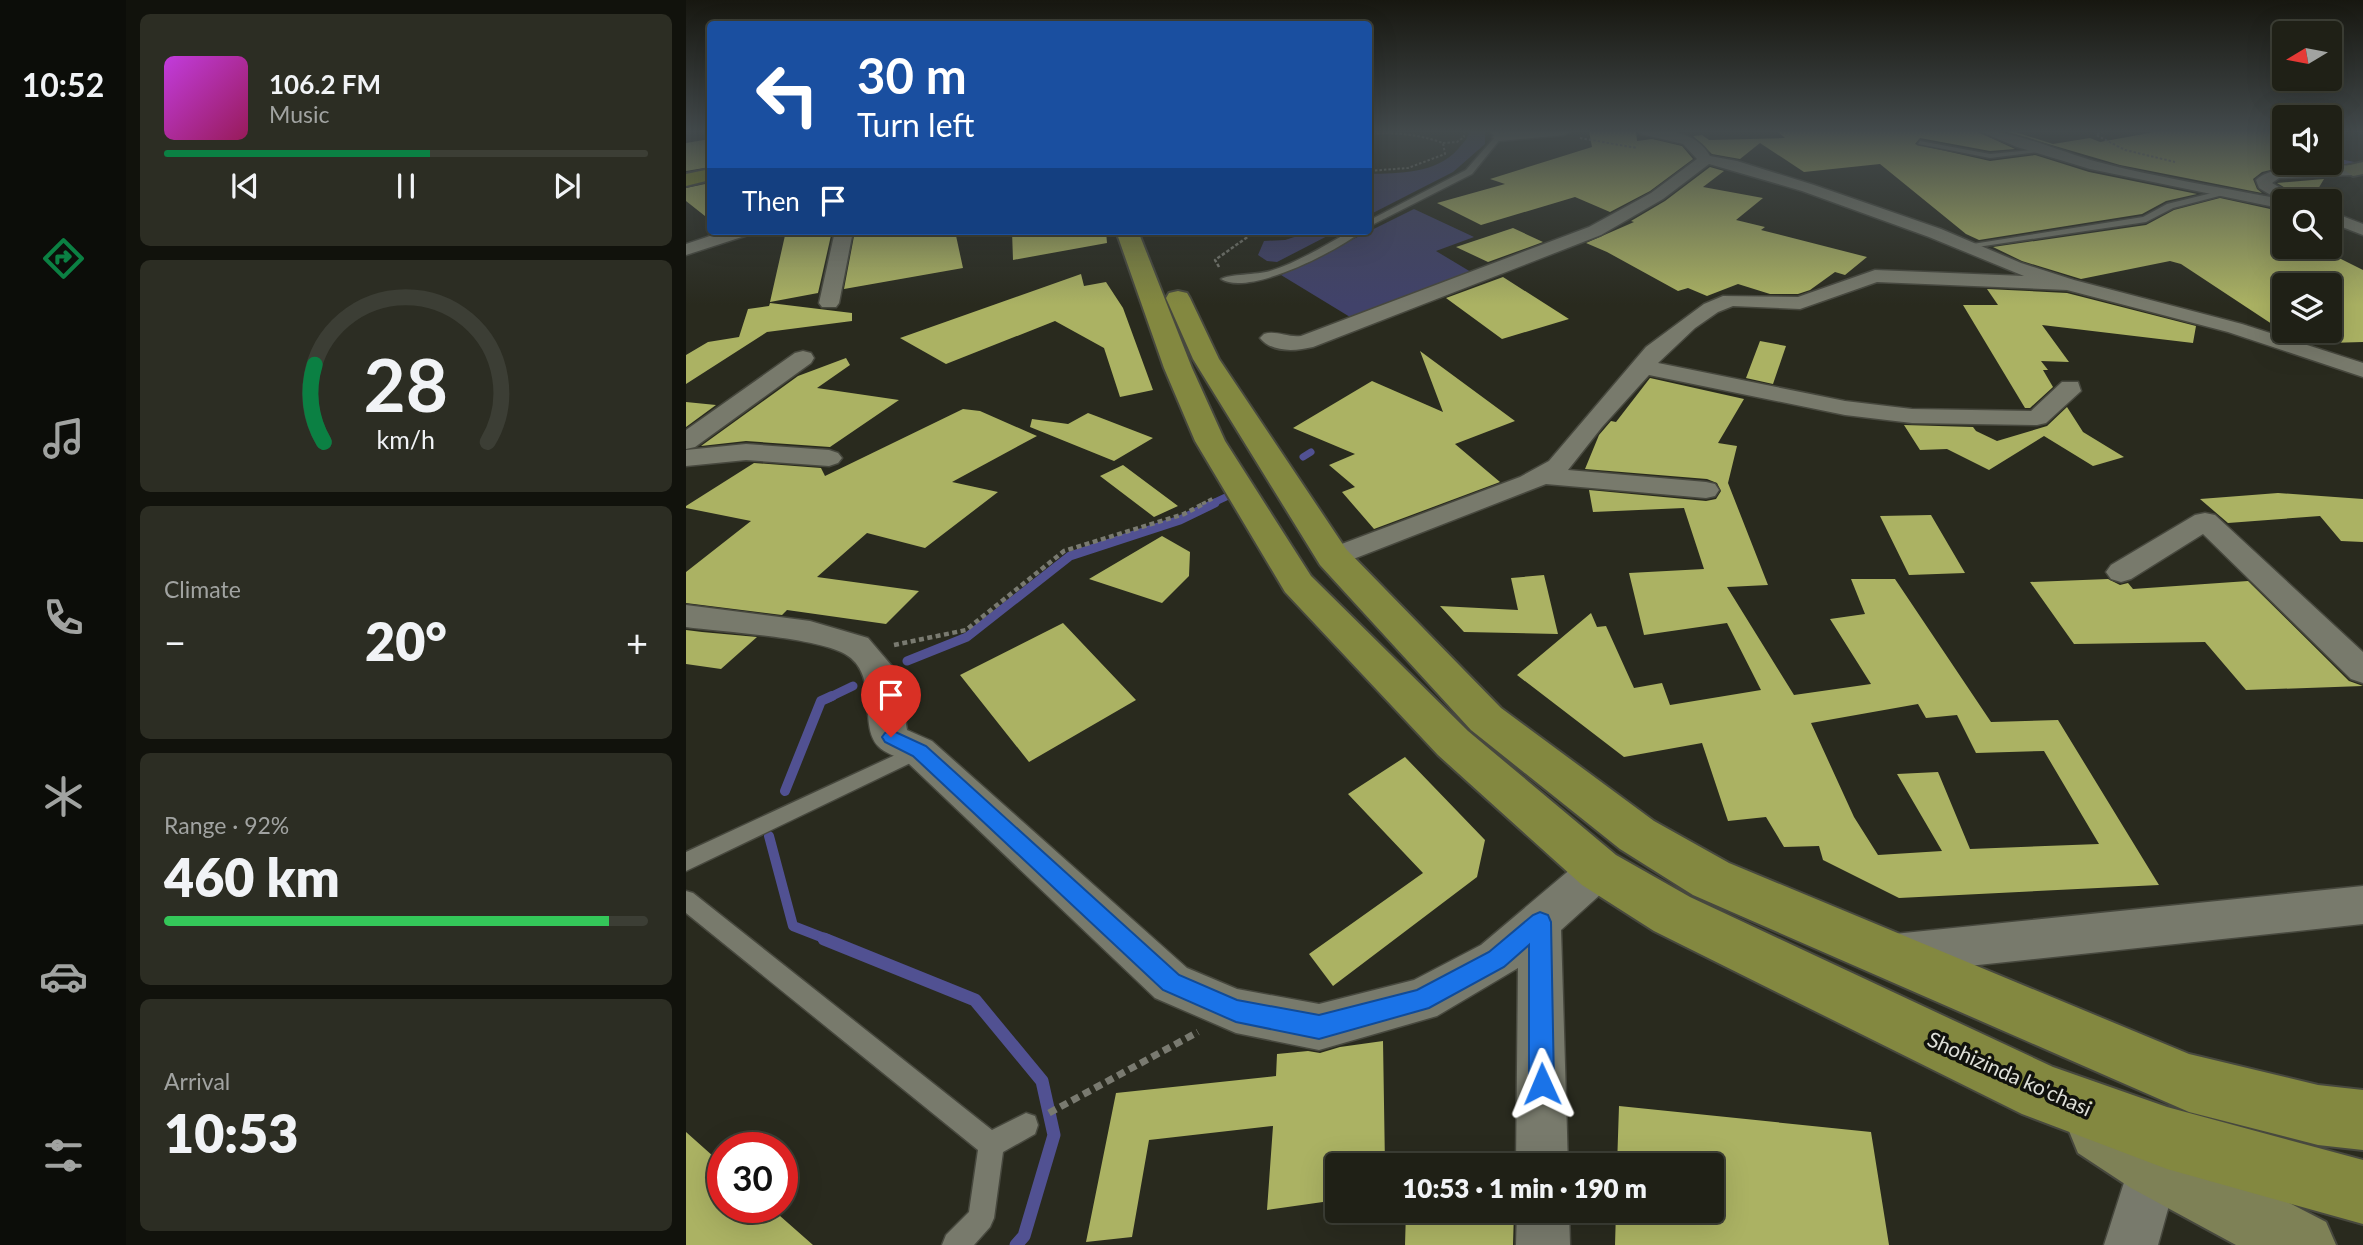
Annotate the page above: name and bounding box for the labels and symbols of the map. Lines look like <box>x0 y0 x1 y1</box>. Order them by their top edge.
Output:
north arrow <box>2272 21 2342 91</box>
pin <box>861 665 921 737</box>
street label: Shohizinda ko'chasi <box>1924 1026 2096 1120</box>
position arrow <box>1505 1047 1579 1121</box>
speed limit sign: 30 <box>707 1132 798 1223</box>

